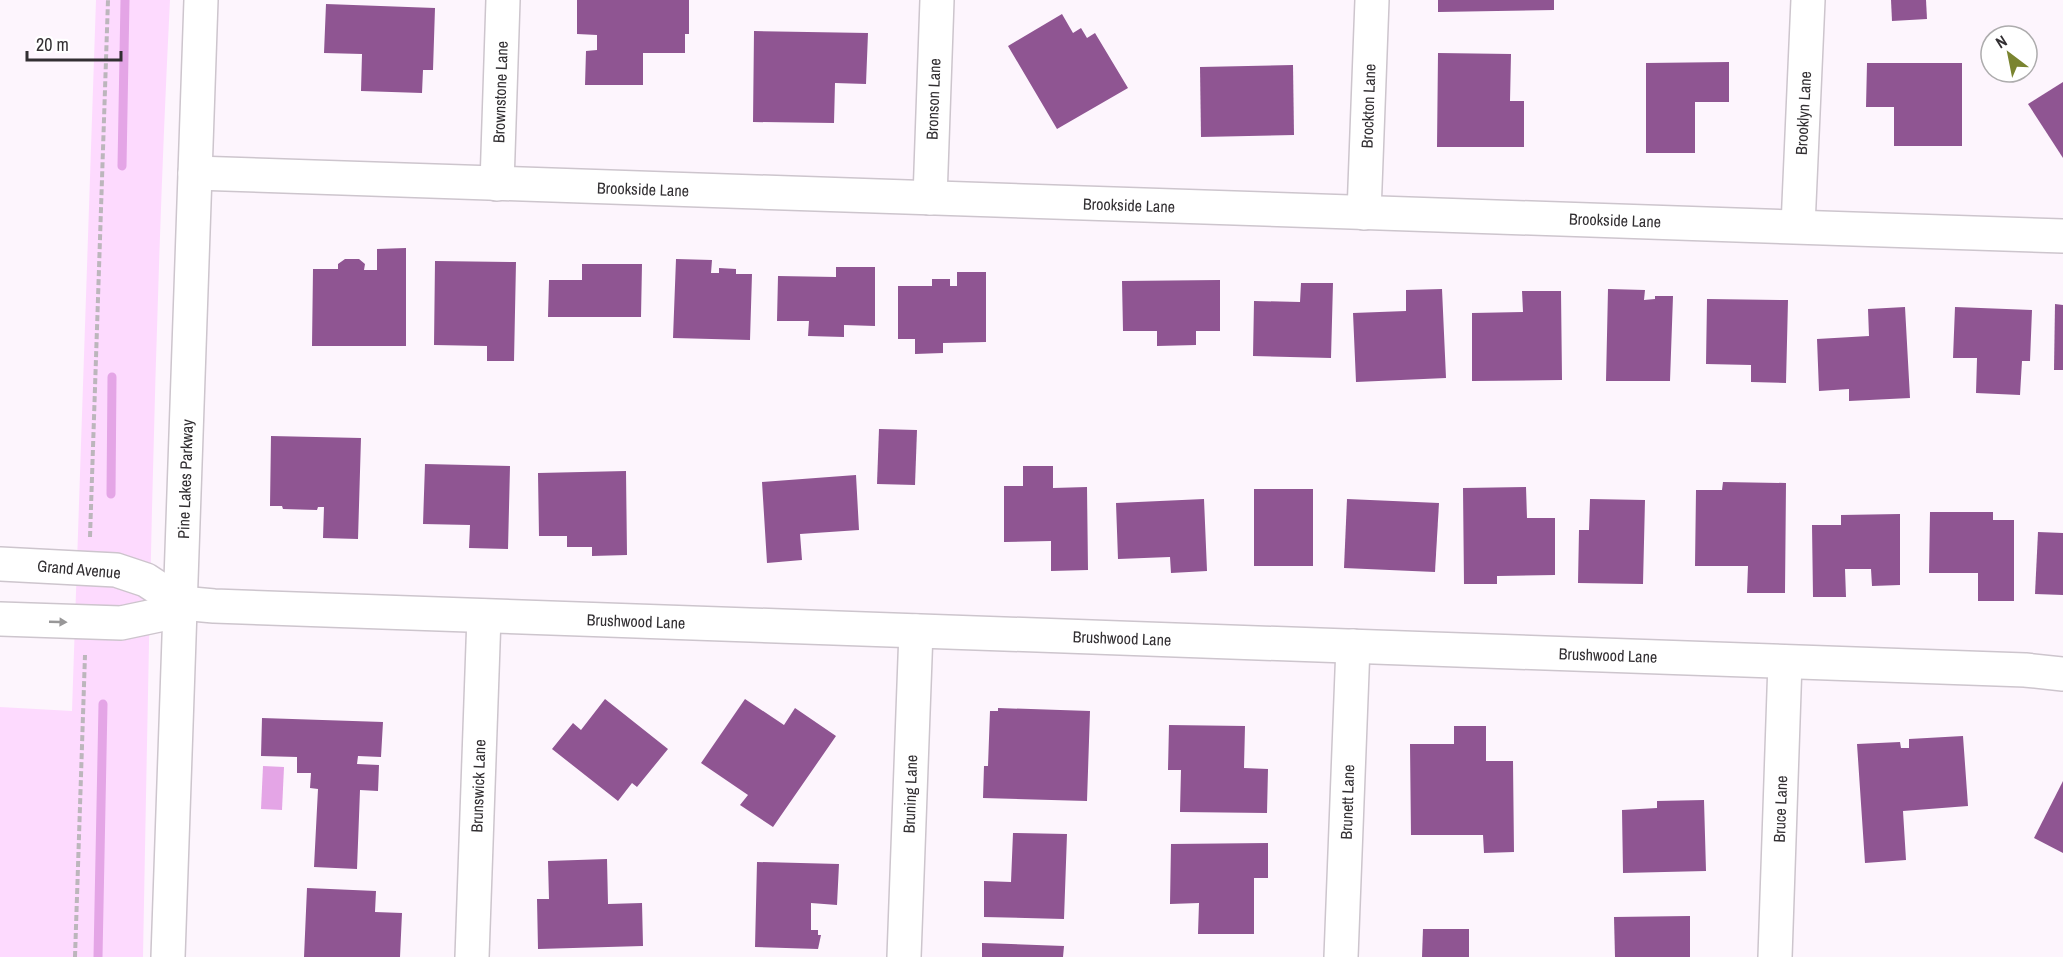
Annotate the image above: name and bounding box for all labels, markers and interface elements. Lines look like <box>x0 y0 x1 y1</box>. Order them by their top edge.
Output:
scale bar <box>27 24 122 62</box>
north arrow <box>1979 24 2039 84</box>
text: N <box>1991 29 2011 53</box>
text: 20 m <box>36 32 69 57</box>
street label: Brownstone Lane <box>487 41 513 143</box>
street label: Bronson Lane <box>921 58 945 140</box>
street label: Brockton Lane <box>1356 63 1380 149</box>
street label: Brooklyn Lane <box>1790 71 1816 155</box>
street label: Brookside Lane <box>597 176 689 202</box>
street label: Brookside Lane <box>1083 192 1175 218</box>
street label: Brookside Lane <box>1569 207 1661 233</box>
street label: Pine Lakes Parkway <box>172 418 198 539</box>
street label: Grand Avenue <box>36 554 122 584</box>
street label: Brushwood Lane <box>586 608 686 634</box>
one-way arrow <box>49 617 68 626</box>
street label: Brushwood Lane <box>1072 625 1172 651</box>
street label: Brushwood Lane <box>1558 642 1658 668</box>
street label: Brunswick Lane <box>465 739 491 833</box>
street label: Bruning Lane <box>898 754 922 834</box>
street label: Brunett Lane <box>1335 764 1359 840</box>
street label: Bruce Lane <box>1768 775 1792 843</box>

